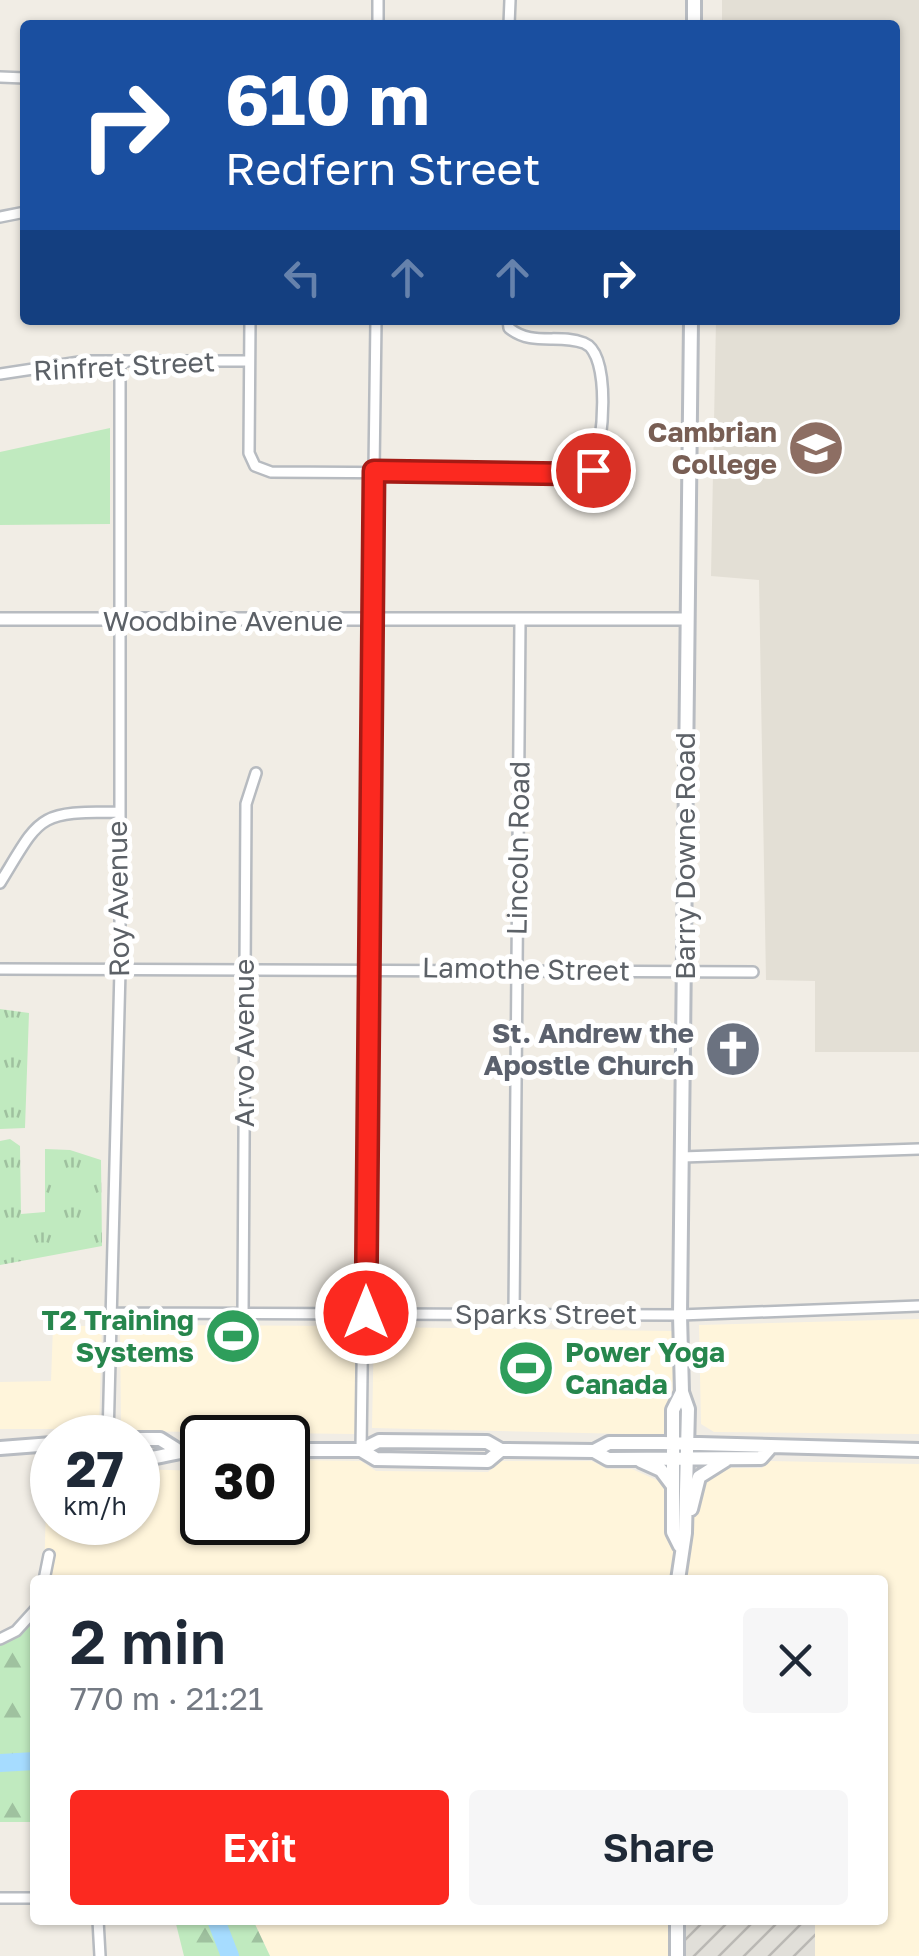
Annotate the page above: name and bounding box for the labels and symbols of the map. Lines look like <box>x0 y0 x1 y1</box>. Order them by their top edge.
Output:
street label: Rinfret Street <box>32 344 216 387</box>
place label: Cambrian College <box>647 415 777 480</box>
school or university icon: Cambrian College <box>786 418 846 478</box>
pin <box>551 428 636 513</box>
street label: Woodbine Avenue <box>103 604 343 637</box>
street label: Barry Downe Road <box>668 732 701 980</box>
street label: Lincoln Road <box>499 760 536 936</box>
street label: Roy Avenue <box>100 820 135 978</box>
street label: Lamothe Street <box>422 950 630 987</box>
street label: Arvo Avenue <box>227 959 260 1127</box>
place label: St. Andrew the Apostle Church <box>484 1016 694 1081</box>
church icon: St. Andrew the Apostle Church <box>703 1019 763 1079</box>
position arrow <box>314 1261 418 1365</box>
street label: Sparks Street <box>455 1297 637 1330</box>
place label: T2 Training Systems <box>41 1303 194 1368</box>
sports icon: T2 Training Systems <box>203 1306 263 1366</box>
place label: Power Yoga Canada <box>565 1335 725 1400</box>
sports icon: Power Yoga Canada <box>496 1338 556 1398</box>
speed limit sign: 30 <box>180 1415 310 1545</box>

